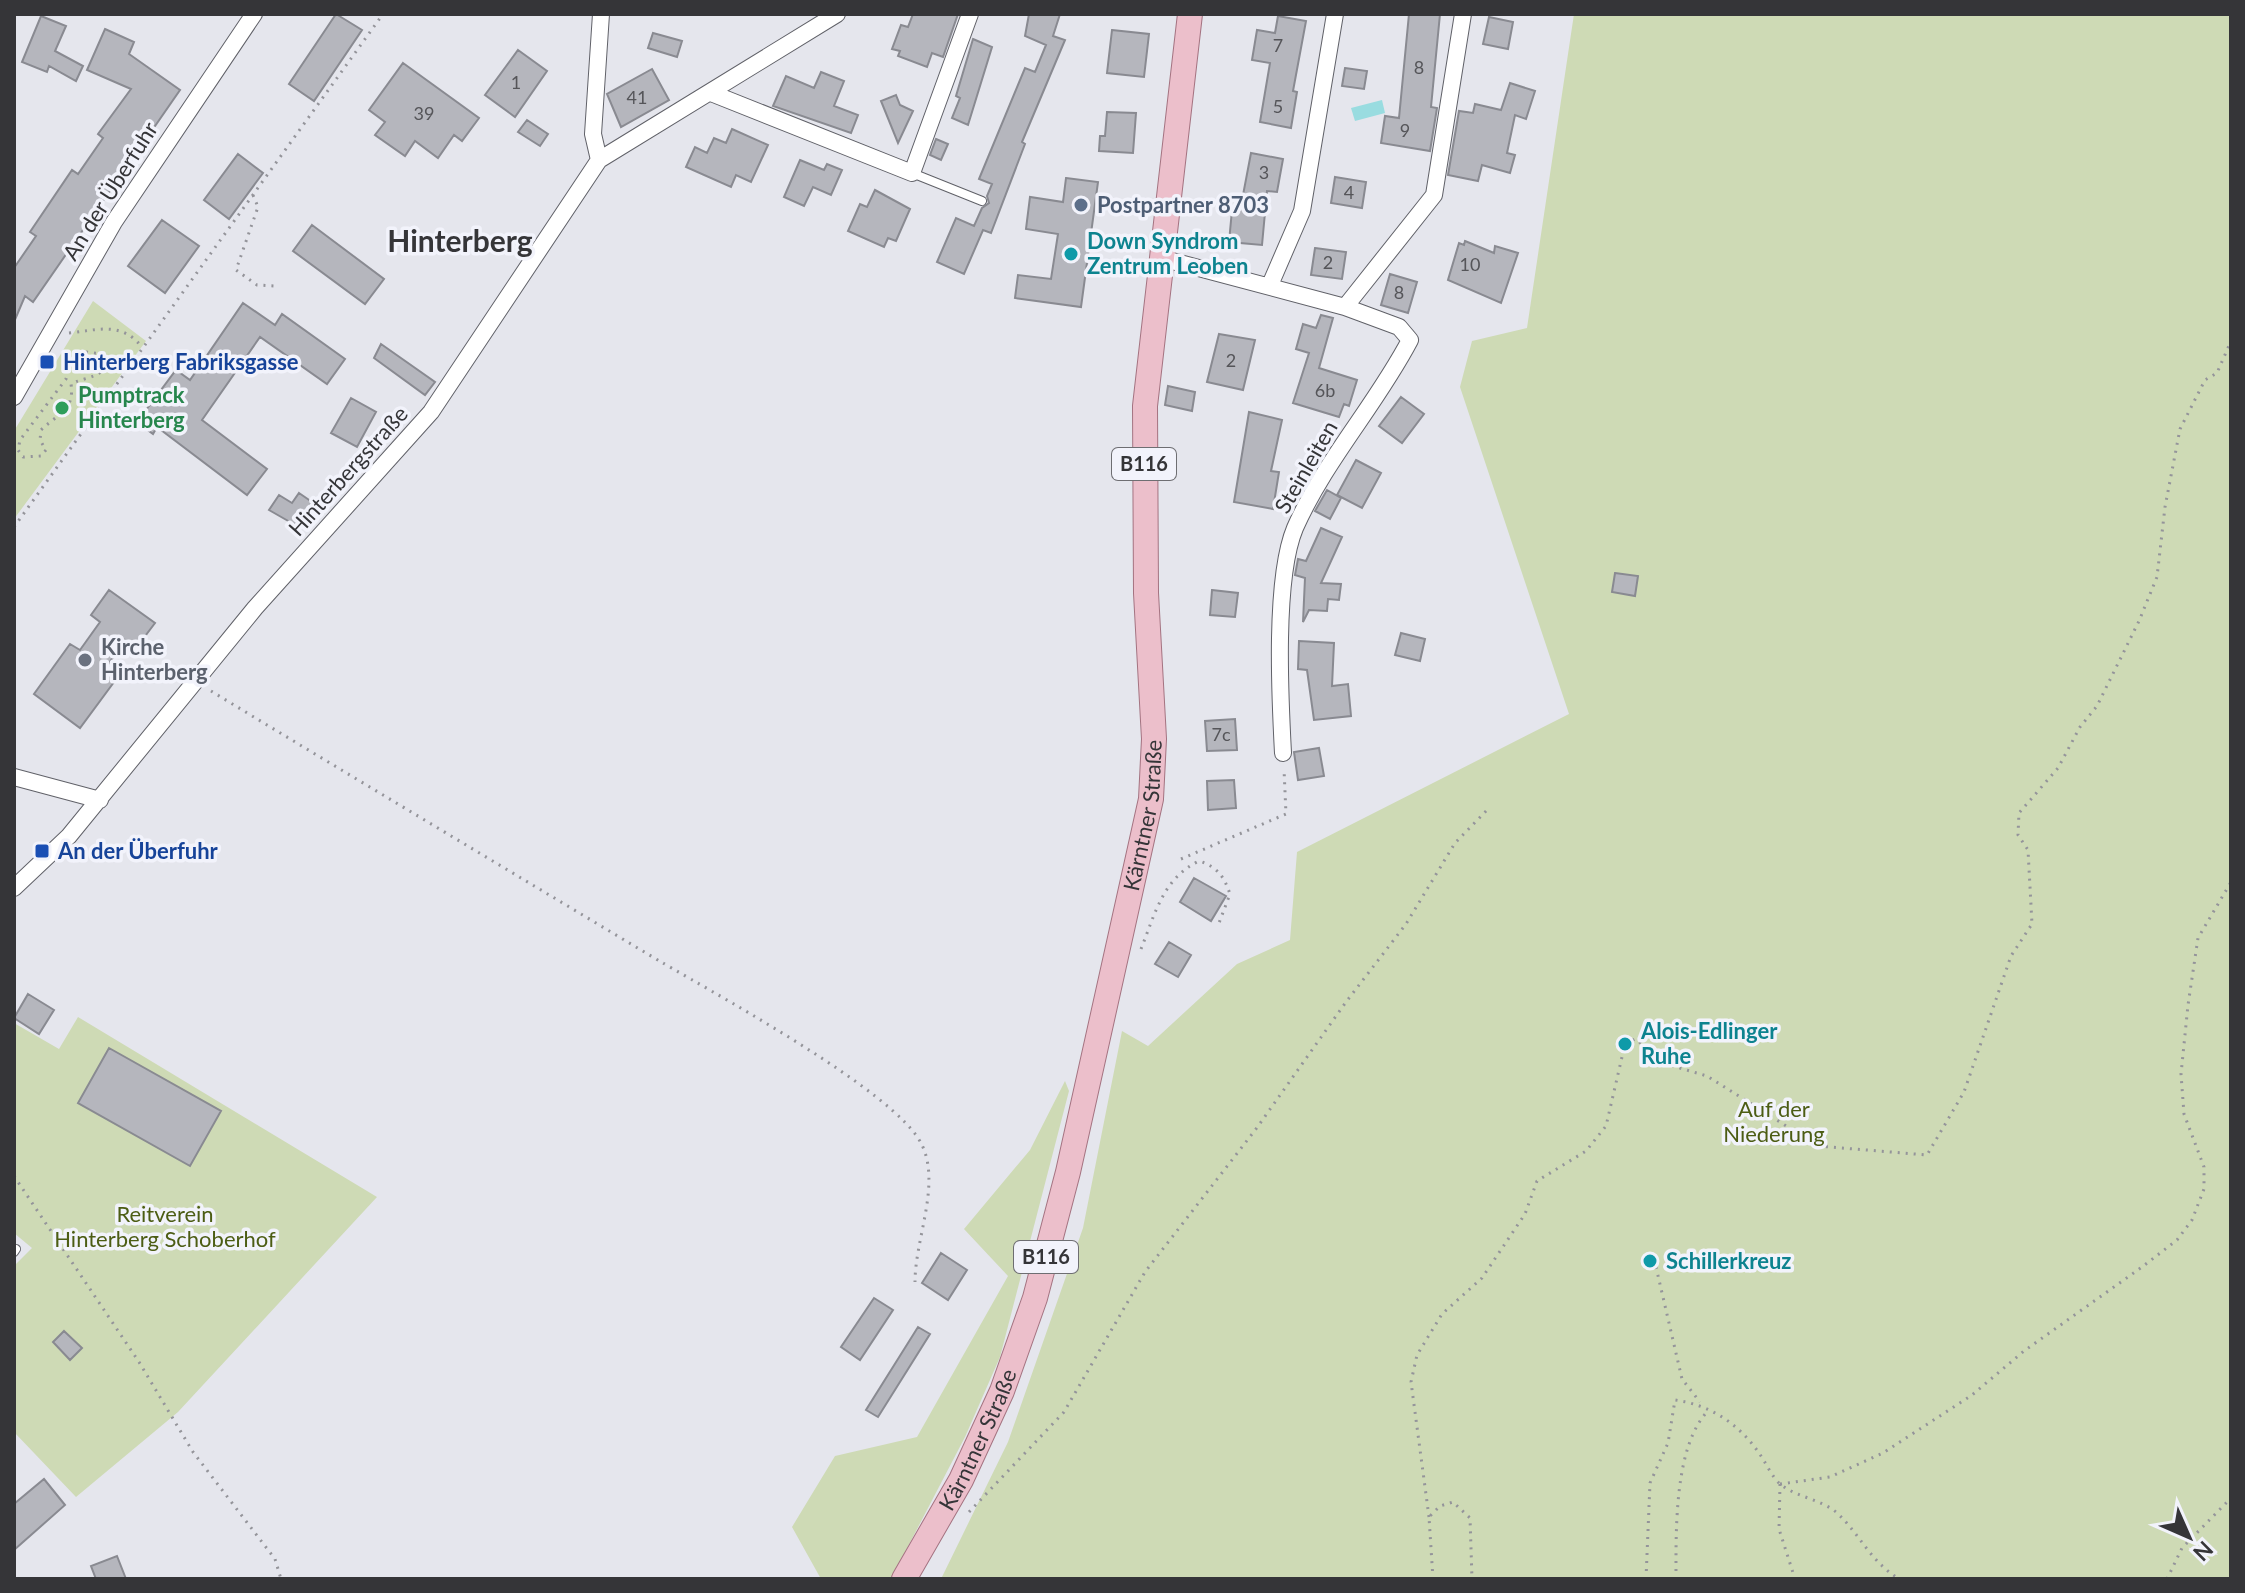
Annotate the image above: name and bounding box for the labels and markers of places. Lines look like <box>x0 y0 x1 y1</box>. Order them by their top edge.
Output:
place label: Postpartner 8703 <box>1097 191 1269 218</box>
marker: Postpartner 8703 <box>1072 196 1090 214</box>
place label: Down Syndrom Zentrum Leoben <box>1087 227 1248 279</box>
marker: Down Syndrom Zentrum Leoben <box>1062 245 1080 263</box>
place label: Hinterberg Fabriksgasse <box>63 348 299 375</box>
marker: Hinterberg Fabriksgasse <box>38 353 56 371</box>
place label: Pumptrack Hinterberg <box>78 381 185 433</box>
marker: Pumptrack Hinterberg <box>53 399 71 417</box>
place label: Kirche Hinterberg <box>101 633 208 685</box>
marker: Kirche Hinterberg <box>76 651 94 669</box>
place label: An der Überfuhr <box>57 837 219 864</box>
marker: An der Überfuhr <box>33 842 51 860</box>
place label: Alois-Edlinger Ruhe <box>1640 1017 1778 1069</box>
marker: Alois-Edlinger Ruhe <box>1616 1035 1634 1053</box>
place label: Schillerkreuz <box>1666 1247 1791 1274</box>
marker: Schillerkreuz <box>1641 1252 1659 1270</box>

